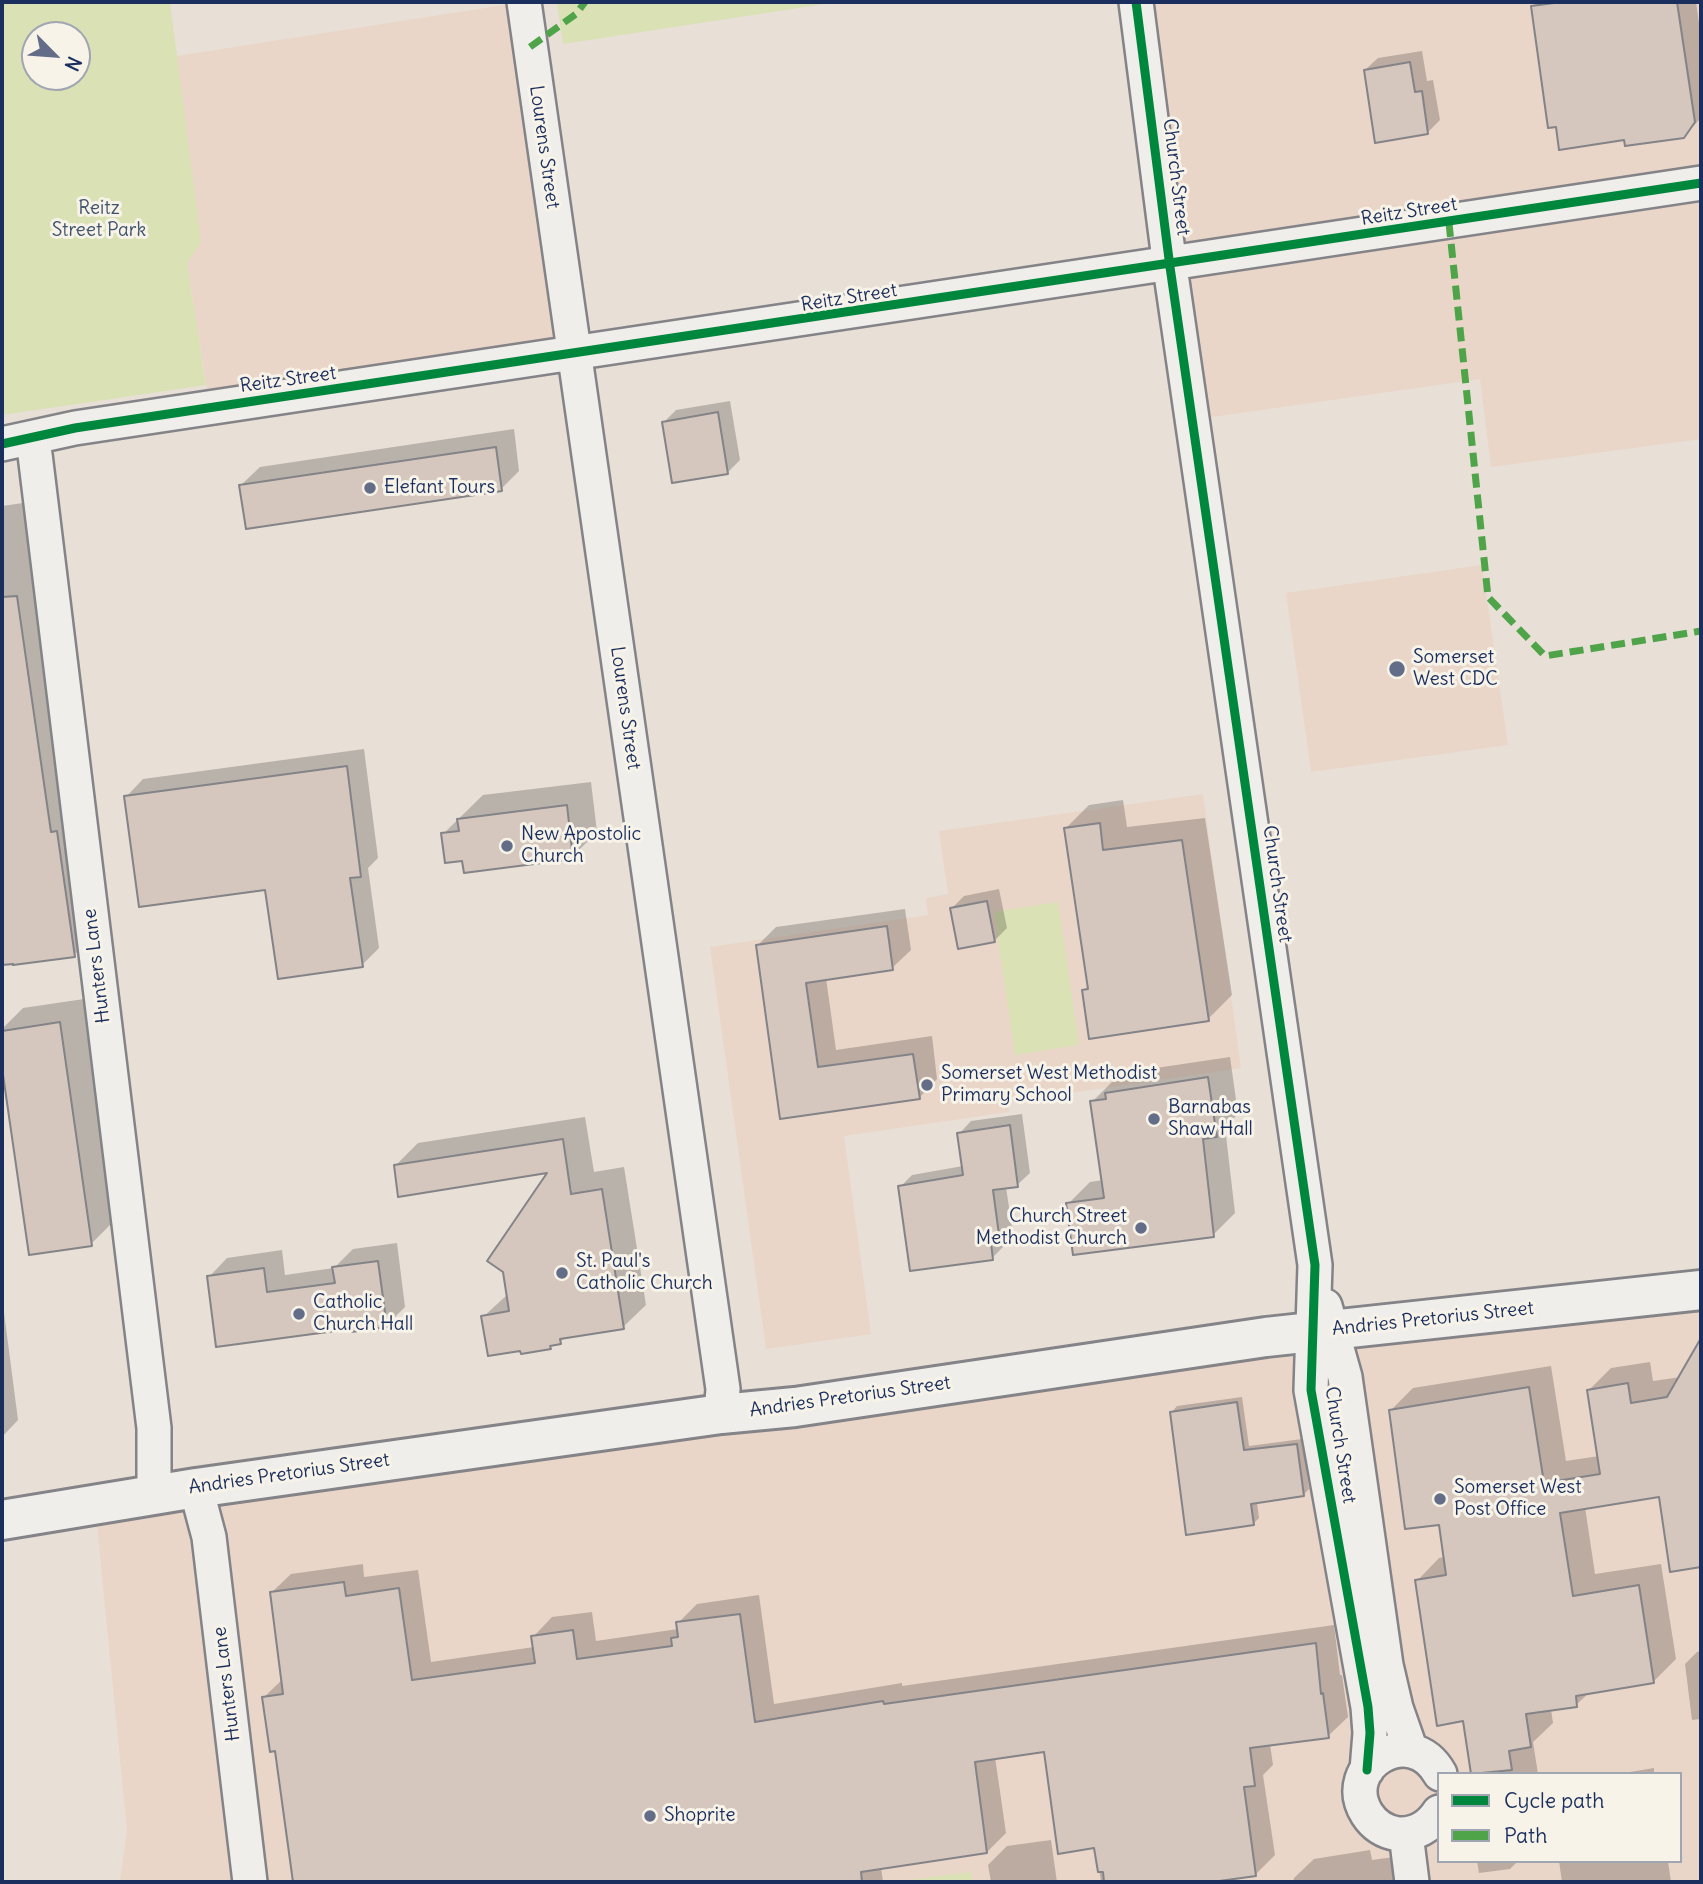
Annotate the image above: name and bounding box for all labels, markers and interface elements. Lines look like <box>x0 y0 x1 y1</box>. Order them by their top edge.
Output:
north arrow <box>21 21 91 91</box>
text: N <box>60 53 87 75</box>
street label: Lourens Street <box>524 84 564 210</box>
street label: Church Street <box>1157 117 1195 237</box>
street label: Reitz Street <box>1359 193 1459 231</box>
park label: Reitz Street Park <box>52 198 146 242</box>
street label: Reitz Street <box>799 279 899 317</box>
street label: Reitz Street <box>238 362 338 398</box>
place label: Elefant Tours <box>384 477 495 499</box>
marker: Elefant Tours <box>362 480 378 496</box>
street label: Lourens Street <box>605 645 645 771</box>
place label: Somerset West CDC <box>1413 647 1498 691</box>
marker: Somerset West CDC <box>1387 659 1407 679</box>
place label: New Apostolic Church <box>521 824 641 868</box>
street label: Church Street <box>1258 824 1296 944</box>
marker: New Apostolic Church <box>499 838 515 854</box>
street label: Hunters Lane <box>79 907 115 1025</box>
place label: Somerset West Methodist Primary School <box>941 1063 1157 1107</box>
marker: Somerset West Methodist Primary School <box>919 1077 935 1093</box>
place label: Barnabas Shaw Hall <box>1168 1097 1253 1141</box>
marker: Barnabas Shaw Hall <box>1146 1111 1162 1127</box>
place label: Church Street Methodist Church <box>976 1206 1127 1250</box>
marker: Church Street Methodist Church <box>1133 1220 1149 1236</box>
place label: St. Paul's Catholic Church <box>576 1251 713 1295</box>
marker: St. Paul's Catholic Church <box>554 1265 570 1281</box>
place label: Catholic Church Hall <box>313 1292 413 1336</box>
street label: Andries Pretorius Street <box>1331 1297 1535 1341</box>
marker: Catholic Church Hall <box>291 1306 307 1322</box>
street label: Andries Pretorius Street <box>748 1372 952 1422</box>
street label: Church Street <box>1320 1385 1360 1505</box>
street label: Andries Pretorius Street <box>187 1449 391 1499</box>
place label: Somerset West Post Office <box>1454 1477 1582 1521</box>
marker: Somerset West Post Office <box>1432 1491 1448 1507</box>
street label: Hunters Lane <box>209 1625 245 1743</box>
legend <box>1437 1772 1682 1863</box>
text: Cycle path <box>1504 1787 1604 1814</box>
place label: Shoprite <box>664 1805 735 1827</box>
marker: Shoprite <box>642 1808 658 1824</box>
text: Path <box>1504 1822 1547 1849</box>

